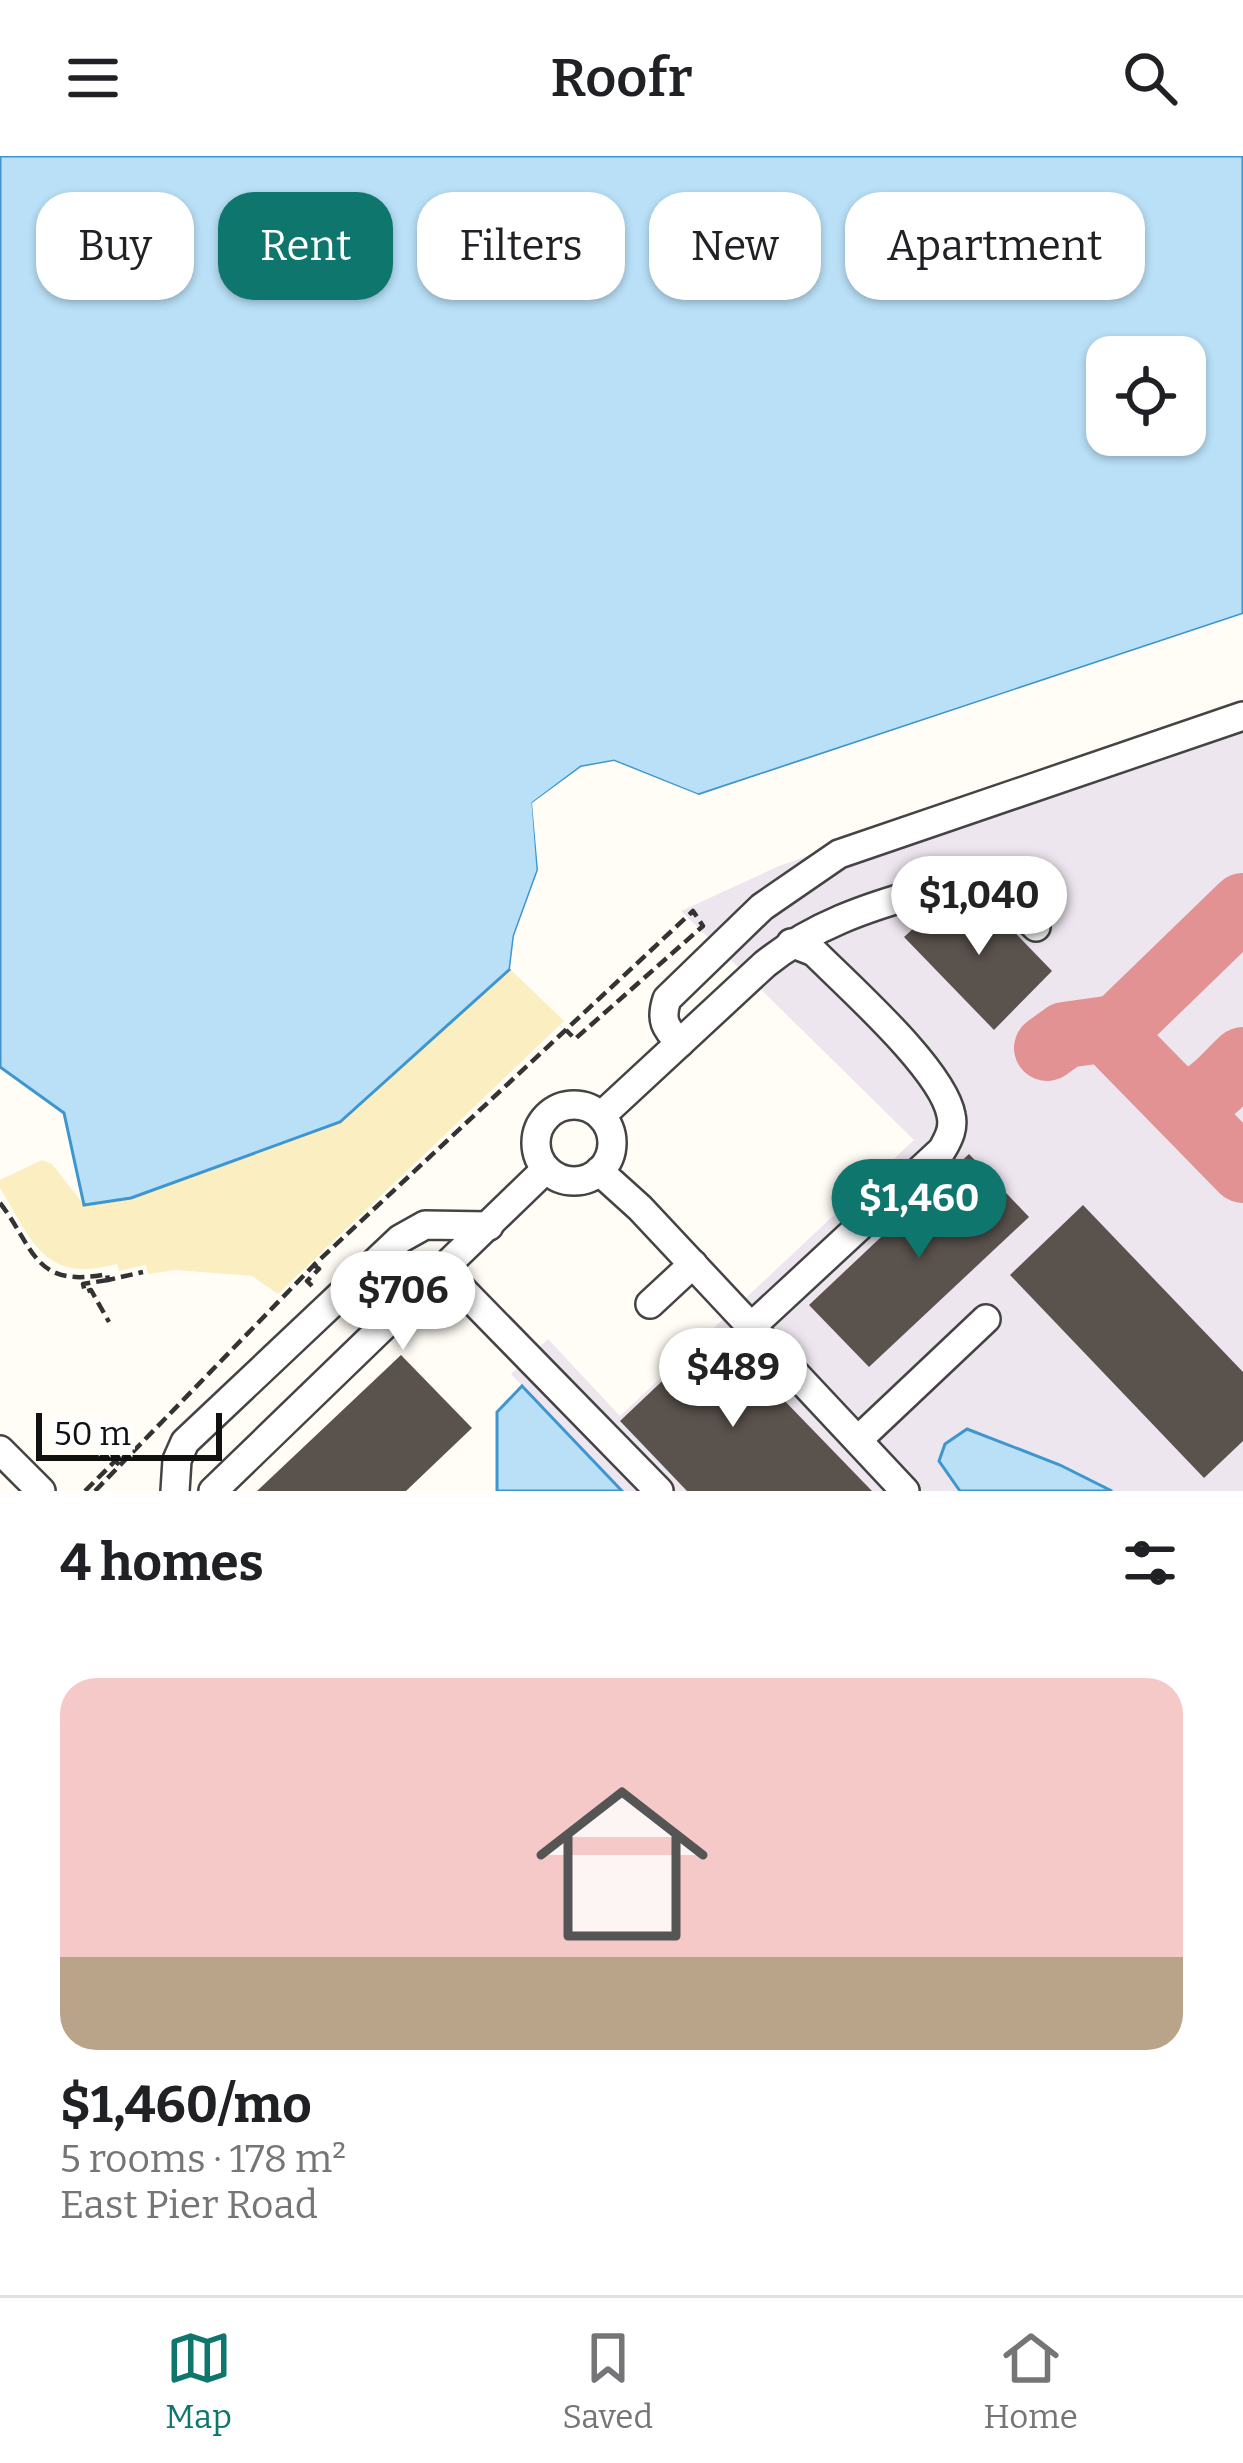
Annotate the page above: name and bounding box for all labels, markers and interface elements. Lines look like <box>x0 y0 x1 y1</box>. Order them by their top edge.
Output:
icon: menu <box>60 45 126 111</box>
icon: search <box>1117 45 1183 111</box>
text: Roofr <box>550 46 693 110</box>
chip: Buy <box>36 192 194 300</box>
chip: Rent <box>218 192 393 300</box>
chip: Filters <box>417 192 625 300</box>
chip: New <box>649 192 821 300</box>
chip: Apartment <box>845 192 1145 300</box>
map controls <box>1086 336 1206 456</box>
button: locate <box>1086 336 1206 456</box>
pin: $1,040 <box>881 856 1077 958</box>
text: $1,040 <box>918 872 1040 918</box>
pin: $1,460 <box>821 1159 1017 1261</box>
text: $1,460 <box>859 1175 979 1221</box>
pin: $706 <box>332 1251 474 1353</box>
text: $706 <box>357 1267 449 1313</box>
pin: $489 <box>662 1328 804 1430</box>
text: $489 <box>686 1344 780 1390</box>
scale bar <box>36 1407 222 1460</box>
text: 50 m <box>54 1414 131 1454</box>
icon: filters <box>1117 1530 1183 1596</box>
text: 4 homes <box>60 1532 264 1594</box>
icon: home <box>514 1756 730 1972</box>
text: $1,460/mo <box>60 2074 312 2136</box>
text: 5 rooms · 178 m² <box>60 2136 346 2182</box>
text: East Pier Road <box>60 2182 318 2228</box>
tab: Map <box>165 2325 232 2437</box>
tab: Saved <box>562 2325 653 2437</box>
tab: Home <box>984 2325 1078 2437</box>

